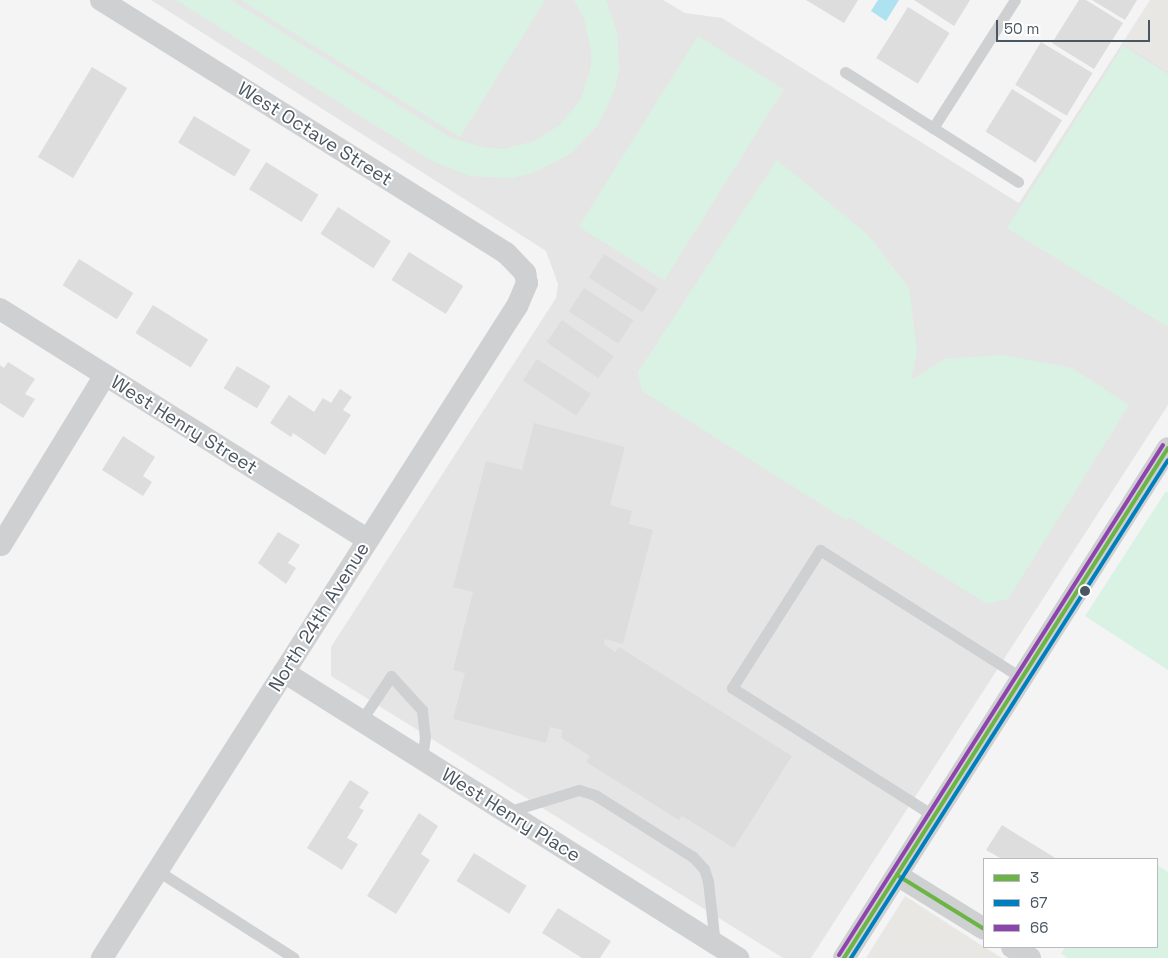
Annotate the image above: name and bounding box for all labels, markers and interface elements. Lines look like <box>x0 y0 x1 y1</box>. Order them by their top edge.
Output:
scale bar <box>998 10 1152 42</box>
text: 50 m <box>1004 19 1039 38</box>
street label: West Octave Street <box>234 77 396 191</box>
street label: West Henry Street <box>107 371 261 479</box>
street label: North 24th Avenue <box>264 538 374 696</box>
unlabelled marker <box>1080 586 1090 596</box>
street label: West Henry Place <box>437 763 585 867</box>
legend <box>983 858 1158 948</box>
text: 3 <box>1030 868 1039 887</box>
text: 67 <box>1030 893 1047 912</box>
text: 66 <box>1030 918 1048 937</box>

